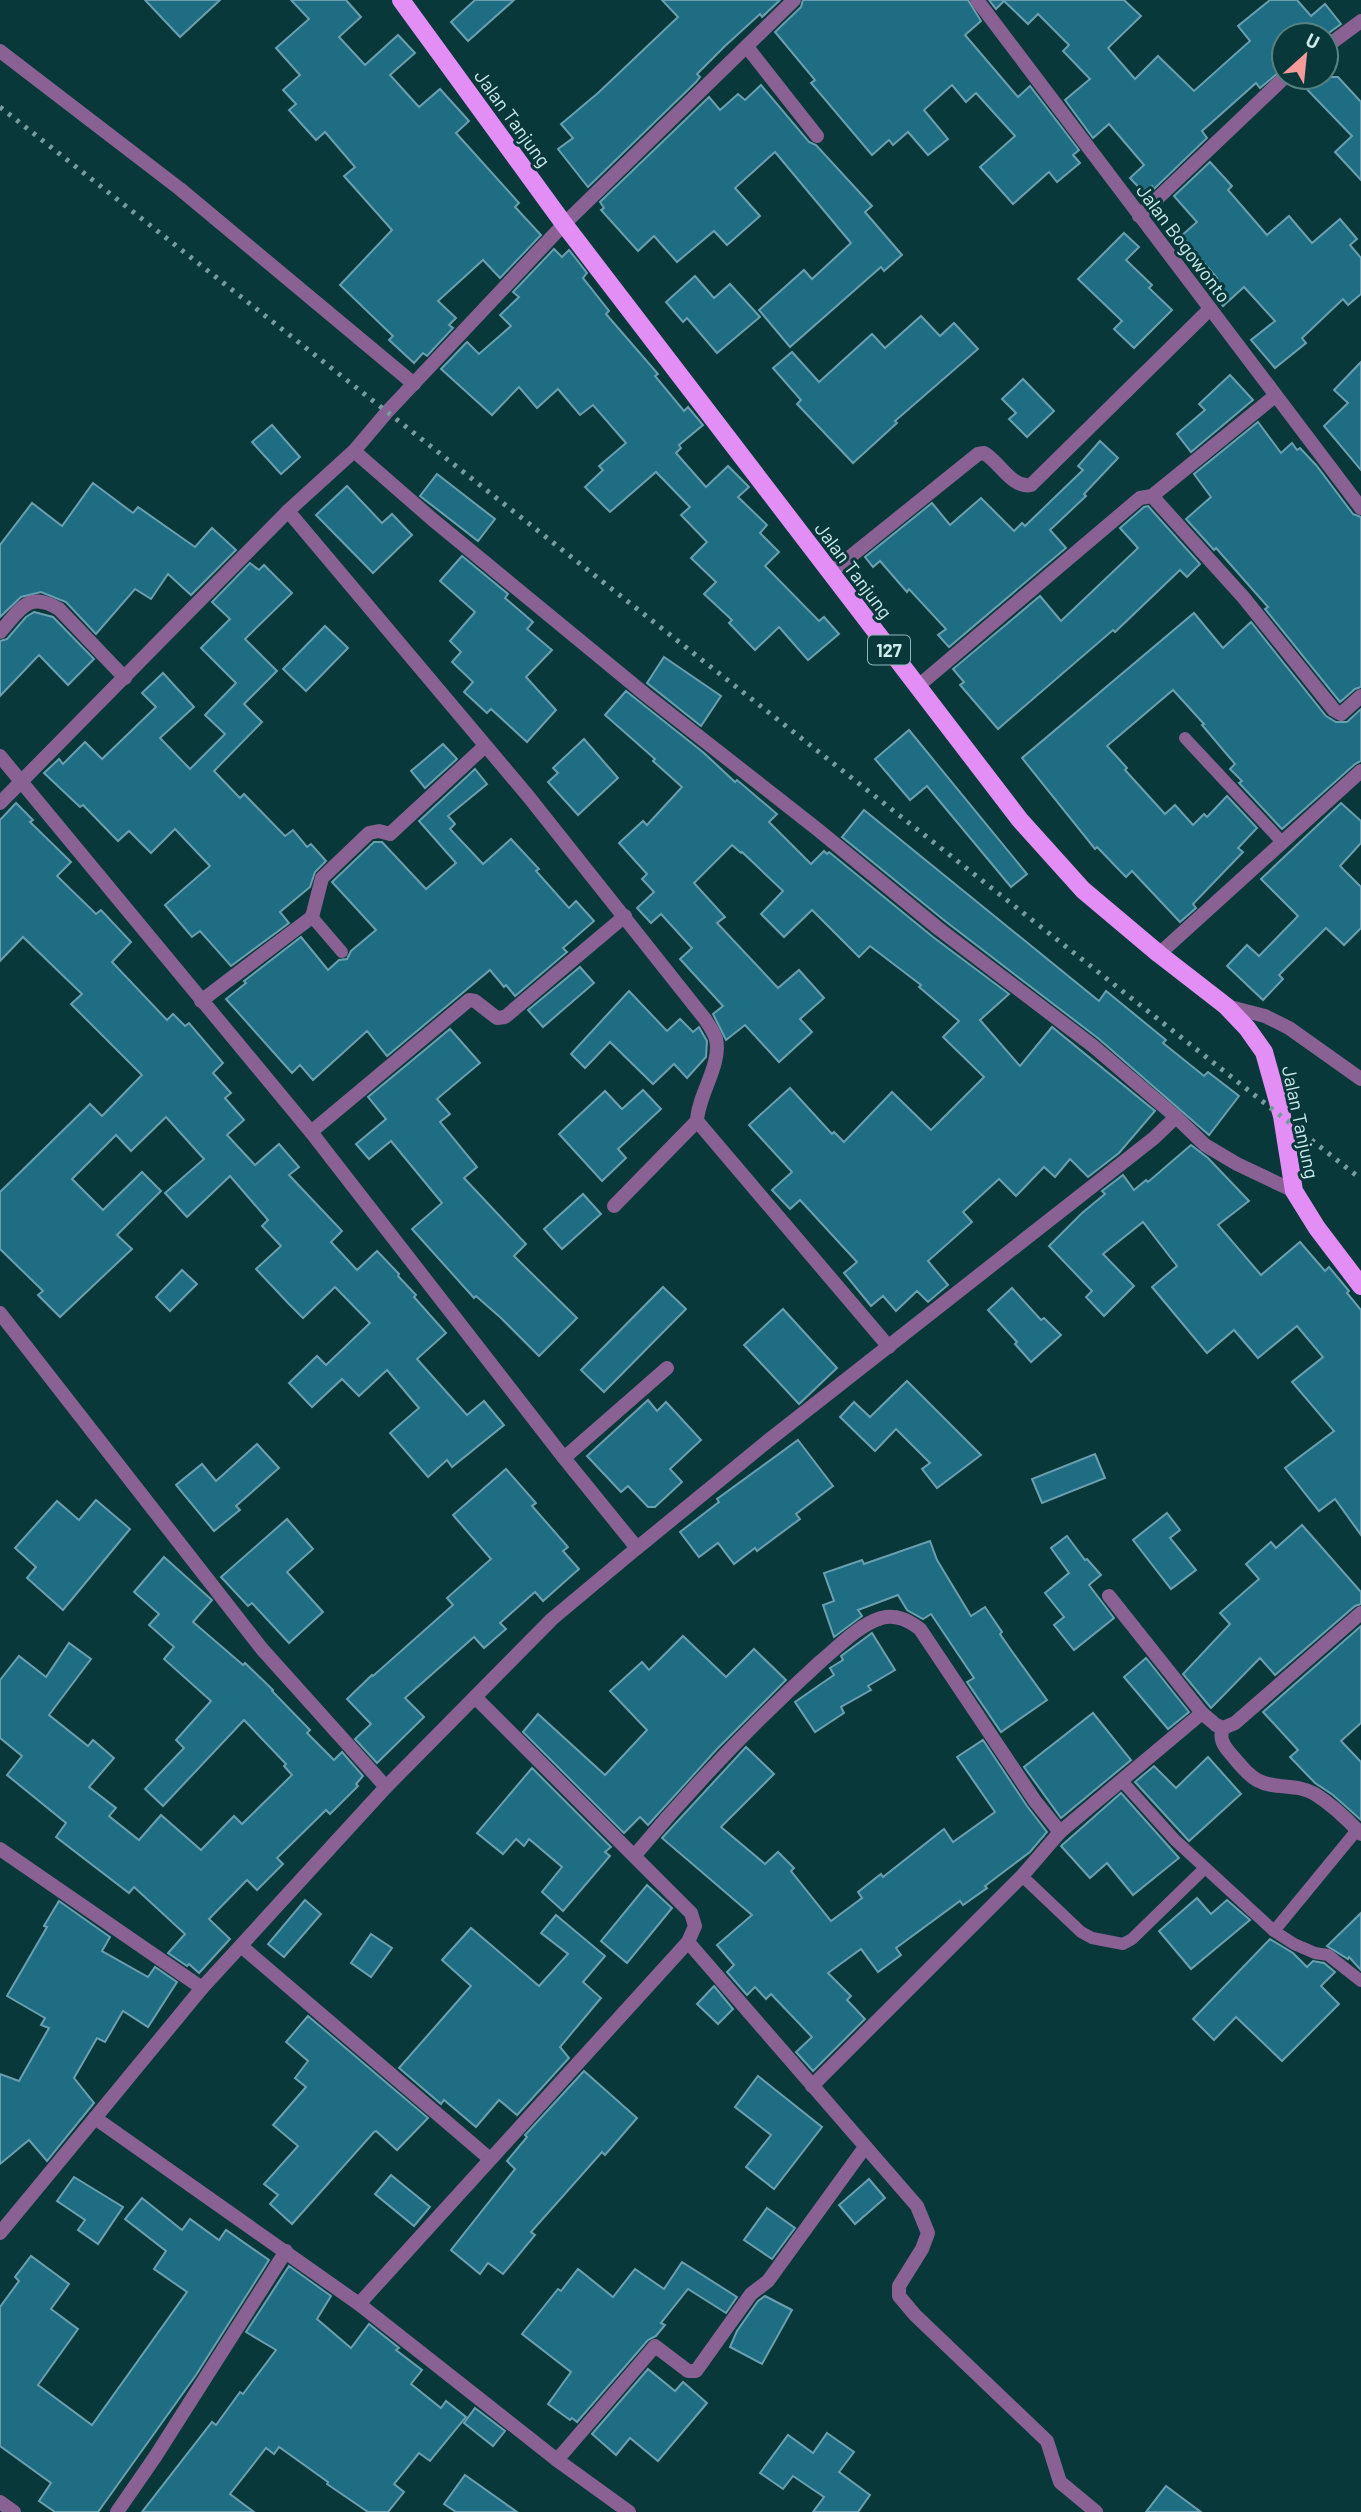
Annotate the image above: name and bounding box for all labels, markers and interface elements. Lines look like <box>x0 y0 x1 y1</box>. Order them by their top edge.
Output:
north arrow <box>1270 21 1340 91</box>
text: U <box>1302 27 1323 53</box>
street label: Jalan Tanjung <box>470 65 556 171</box>
street label: Jalan Bogowonto <box>1132 179 1236 307</box>
street label: Jalan Tanjung <box>810 517 898 623</box>
road number: 127 <box>868 636 910 664</box>
street label: Jalan Tanjung <box>1278 1064 1324 1180</box>

